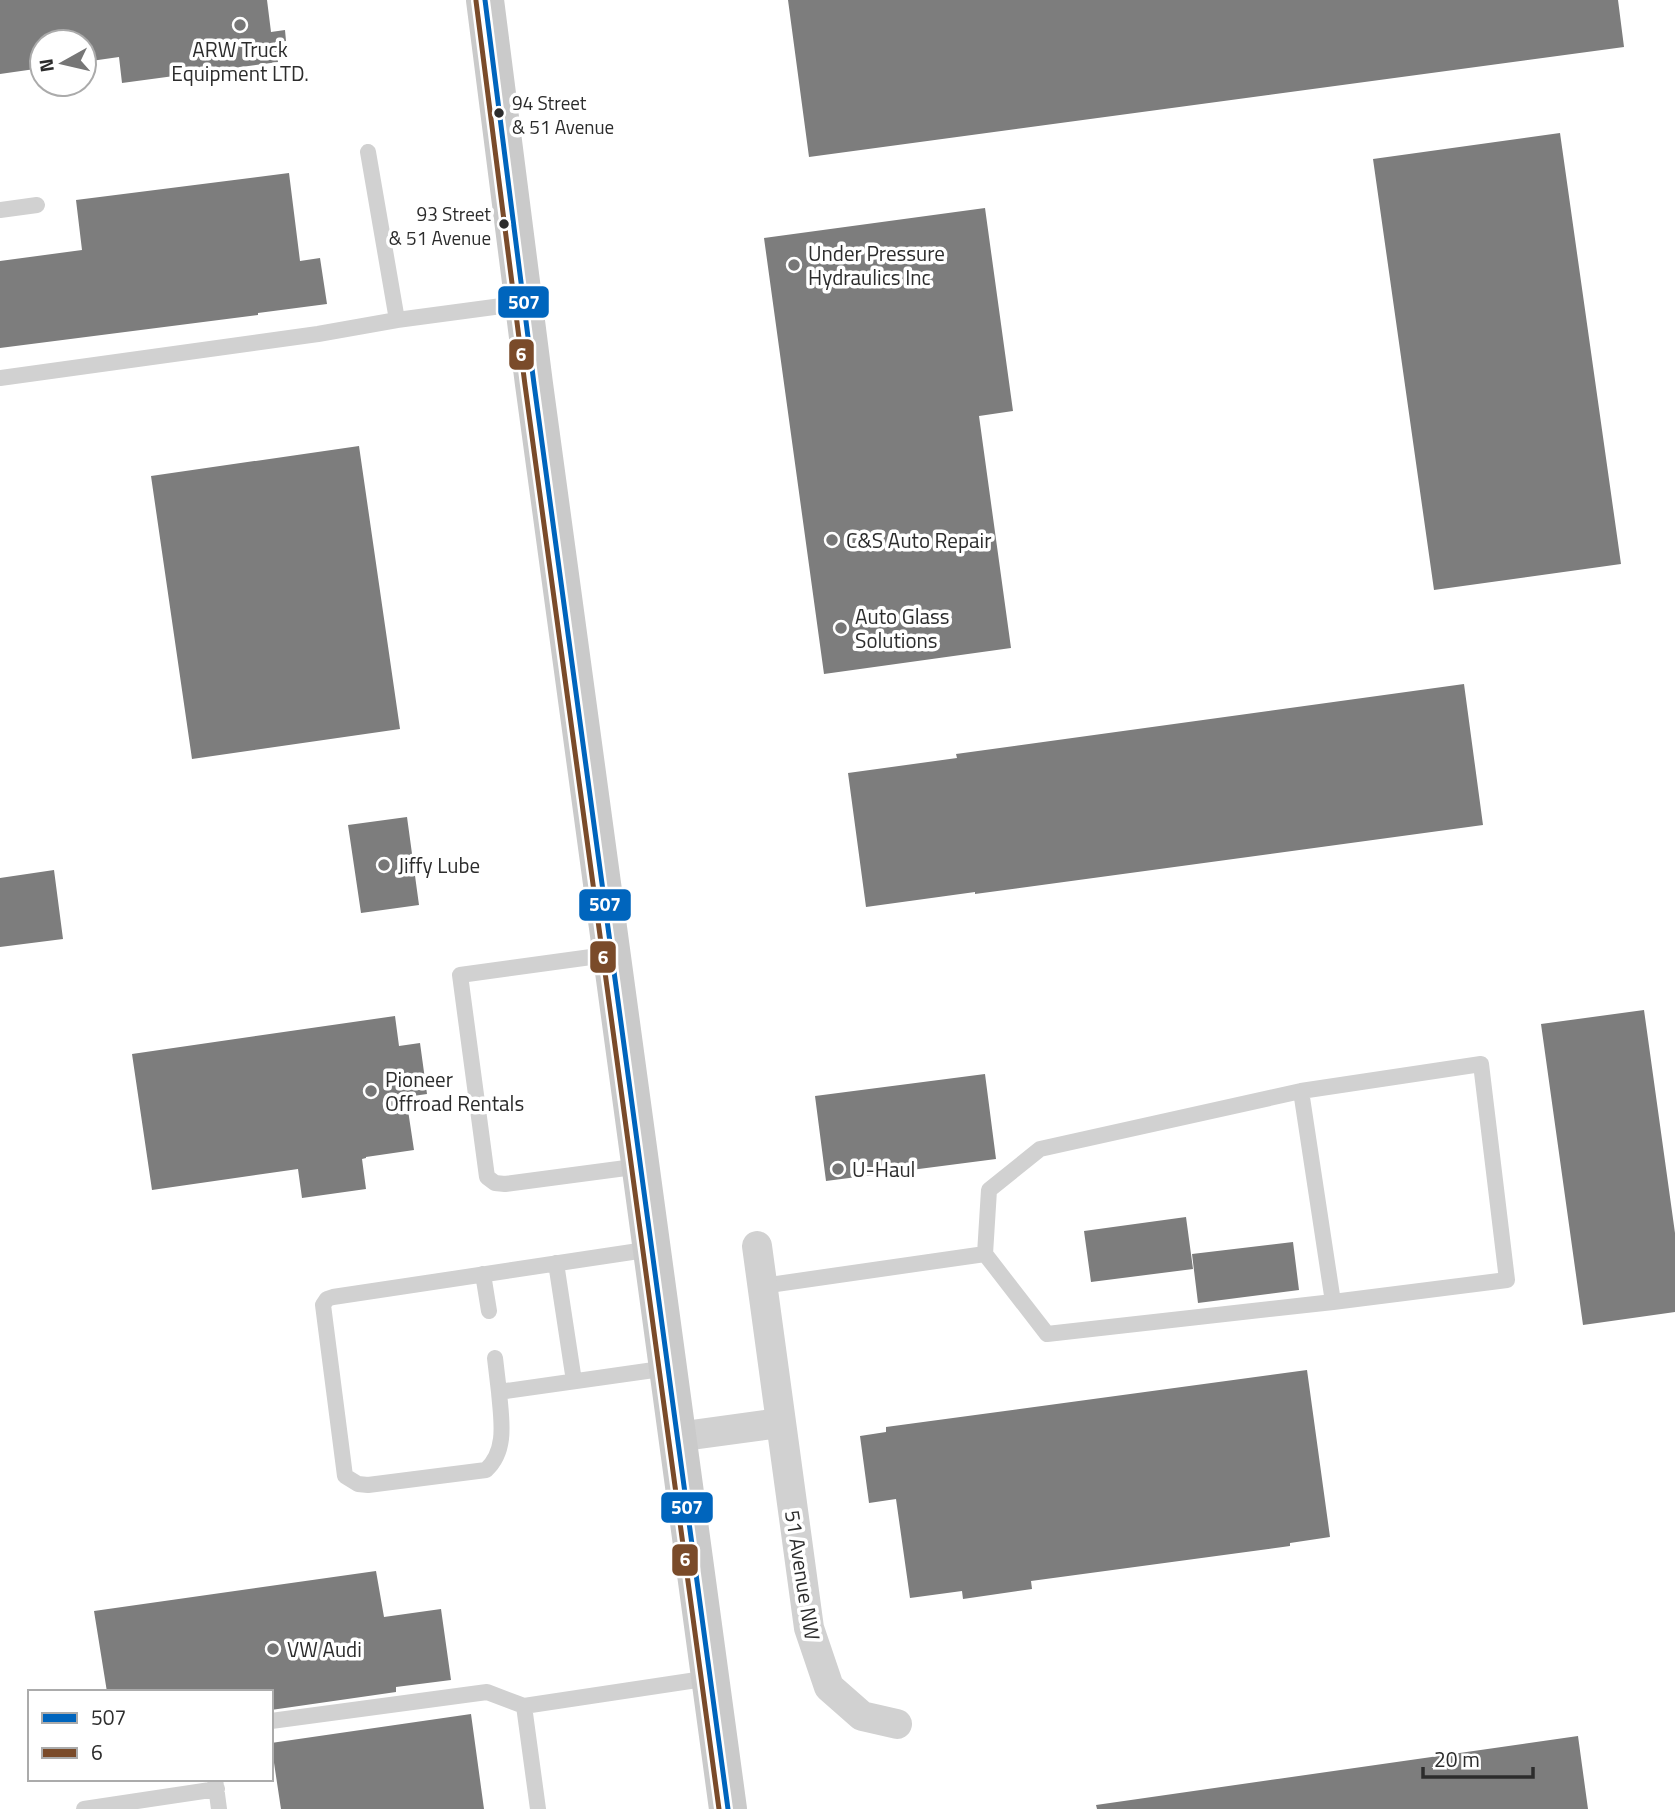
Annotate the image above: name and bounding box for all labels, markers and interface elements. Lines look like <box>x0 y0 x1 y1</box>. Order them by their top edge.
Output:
marker: ARW Truck Equipment LTD. <box>232 17 248 33</box>
north arrow <box>28 28 98 98</box>
place label: ARW Truck Equipment LTD. <box>171 33 309 89</box>
text: N <box>30 57 61 74</box>
place label: 94 Street & 51 Avenue <box>512 88 614 141</box>
marker: 94 Street & 51 Avenue <box>492 106 506 120</box>
place label: 93 Street & 51 Avenue <box>389 199 491 252</box>
marker: 93 Street & 51 Avenue <box>497 217 511 231</box>
place label: Under Pressure Hydraulics Inc <box>808 237 945 293</box>
marker: Under Pressure Hydraulics Inc <box>786 257 802 273</box>
line badge: 507 <box>497 285 550 319</box>
text: 507 <box>508 287 540 316</box>
line badge: 6 <box>508 338 535 371</box>
text: 6 <box>516 339 527 368</box>
place label: C&S Auto Repair <box>846 524 991 556</box>
marker: C&S Auto Repair <box>824 532 840 548</box>
place label: Auto Glass Solutions <box>855 600 950 656</box>
marker: Auto Glass Solutions <box>833 620 849 636</box>
place label: Jiffy Lube <box>398 849 480 881</box>
marker: Jiffy Lube <box>376 857 392 873</box>
line badge: 507 <box>578 888 632 922</box>
text: 507 <box>589 889 621 918</box>
line badge: 6 <box>589 940 617 974</box>
text: 6 <box>598 942 609 971</box>
place label: Pioneer Offroad Rentals <box>385 1063 524 1119</box>
marker: Pioneer Offroad Rentals <box>363 1083 379 1099</box>
place label: U-Haul <box>852 1153 915 1185</box>
marker: U-Haul <box>830 1161 846 1177</box>
line badge: 507 <box>660 1491 714 1524</box>
text: 507 <box>671 1492 703 1521</box>
street label: 51 Avenue NW <box>777 1508 829 1642</box>
line badge: 6 <box>671 1543 699 1577</box>
text: 6 <box>680 1544 691 1573</box>
place label: VW Audi <box>287 1633 362 1665</box>
marker: VW Audi <box>265 1641 281 1657</box>
legend <box>28 1690 273 1781</box>
text: 507 <box>91 1701 126 1733</box>
text: 6 <box>91 1736 103 1768</box>
scale bar <box>1423 1736 1533 1780</box>
text: 20 m <box>1434 1743 1480 1775</box>

